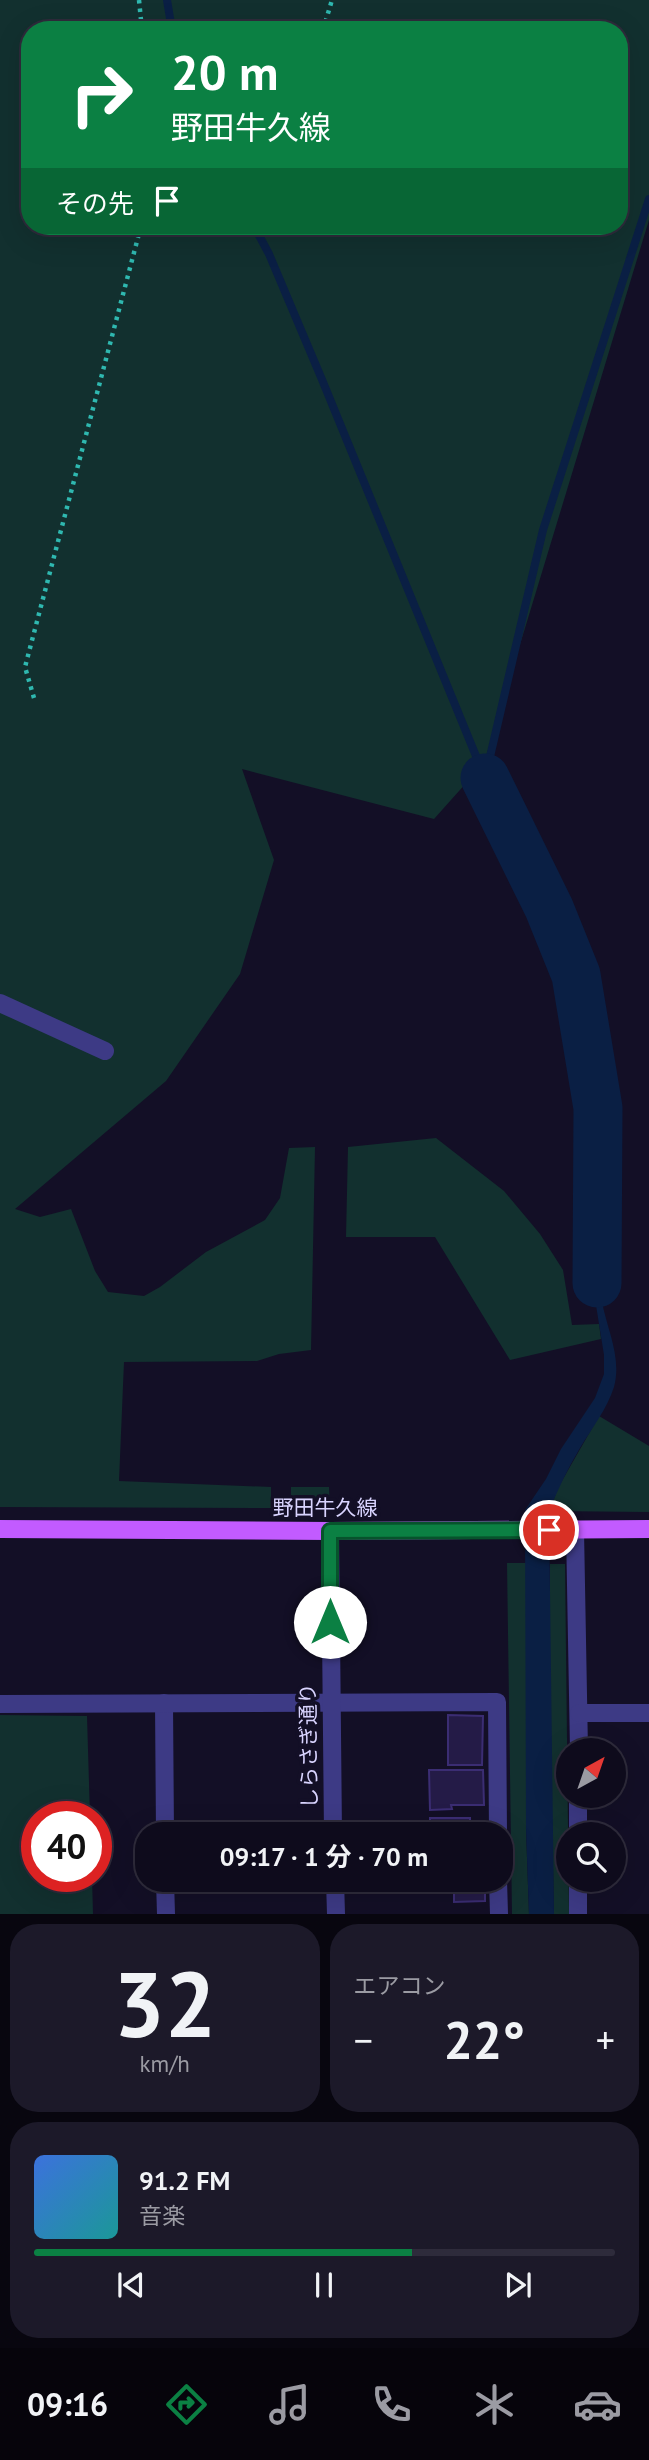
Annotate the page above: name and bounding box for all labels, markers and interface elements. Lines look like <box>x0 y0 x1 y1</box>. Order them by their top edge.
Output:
text: 20 m <box>171 40 278 104</box>
icon: right <box>56 49 147 140</box>
text: 野田牛久線 <box>171 106 331 148</box>
icon: arrive <box>148 182 186 220</box>
text: その先 <box>56 187 134 220</box>
street label: 野田牛久線 <box>273 1494 378 1521</box>
pin <box>519 1500 579 1560</box>
icon: arrive <box>530 1511 568 1549</box>
position arrow <box>293 1585 367 1659</box>
street label: しらさぎ通り <box>294 1683 323 1809</box>
north arrow <box>556 1738 626 1808</box>
map controls <box>556 1738 626 1892</box>
speed limit sign: 40 <box>21 1801 112 1892</box>
button: search <box>556 1822 626 1892</box>
text: 09:17 · 1 分 · 70 m <box>220 1840 428 1873</box>
text: 32 <box>113 1944 216 2062</box>
text: エアコン <box>354 1971 446 2000</box>
text: 22° <box>443 2006 525 2073</box>
text: − <box>354 2015 373 2064</box>
text: + <box>596 2015 615 2064</box>
text: km/h <box>140 2049 190 2078</box>
text: 91.2 FM <box>139 2164 230 2197</box>
text: 音楽 <box>139 2201 185 2230</box>
icon: previous <box>112 2266 150 2304</box>
icon: pause <box>305 2266 343 2304</box>
icon: next <box>499 2266 537 2304</box>
icon: directions <box>162 2380 211 2429</box>
icon: music <box>265 2380 314 2429</box>
icon: phone <box>367 2380 416 2429</box>
icon: climate <box>470 2380 519 2429</box>
icon: car <box>573 2380 622 2429</box>
text: 09:16 <box>27 2383 108 2425</box>

